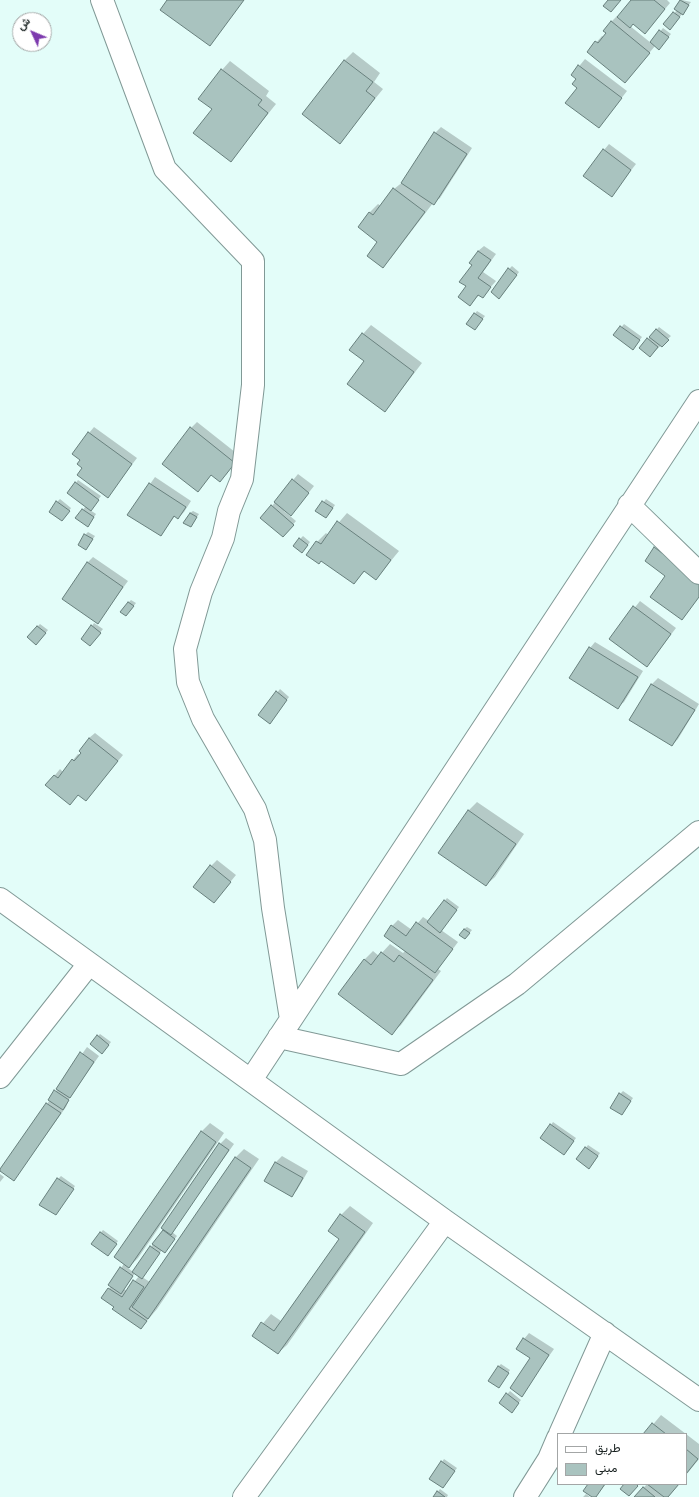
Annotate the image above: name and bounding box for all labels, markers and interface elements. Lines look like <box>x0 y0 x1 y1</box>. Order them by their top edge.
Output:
north arrow <box>12 12 52 52</box>
text: ش <box>14 15 33 33</box>
legend <box>557 1433 687 1485</box>
text: طريق <box>595 1441 620 1455</box>
text: مبنى <box>595 1461 617 1475</box>

